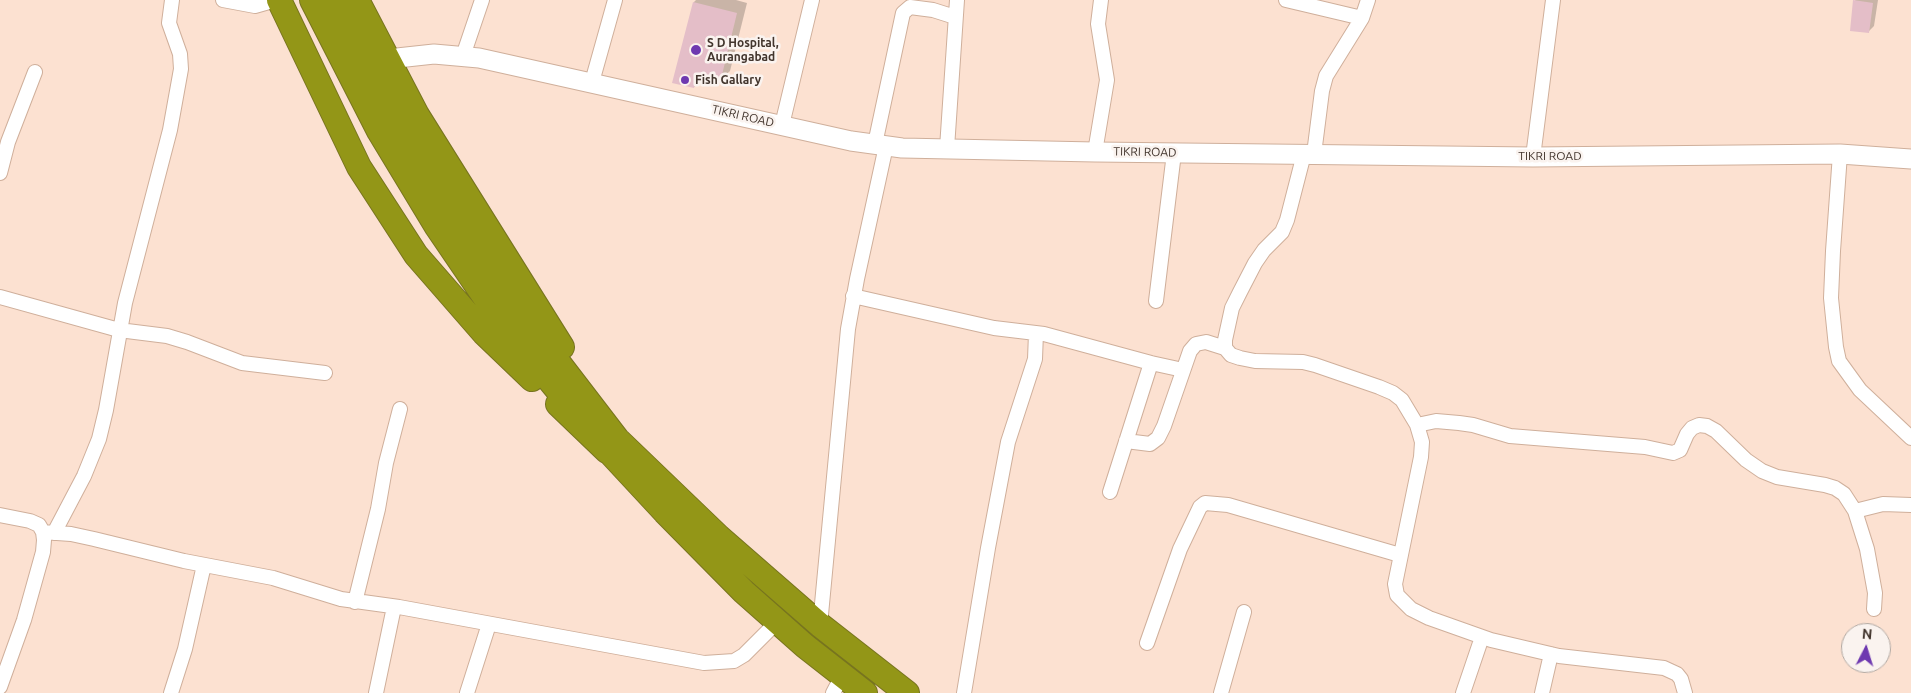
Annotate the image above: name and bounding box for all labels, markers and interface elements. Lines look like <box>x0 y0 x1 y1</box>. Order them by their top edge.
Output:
place label: S D Hospital, Aurangabad <box>707 36 779 64</box>
marker: S D Hospital, Aurangabad <box>689 43 703 57</box>
place label: Fish Gallary <box>695 73 761 87</box>
marker: Fish Gallary <box>679 74 691 86</box>
street label: TIKRI ROAD <box>711 102 775 130</box>
street label: TIKRI ROAD <box>1113 144 1177 160</box>
street label: TIKRI ROAD <box>1518 149 1582 163</box>
north arrow <box>1841 623 1891 673</box>
text: N <box>1861 626 1873 642</box>

